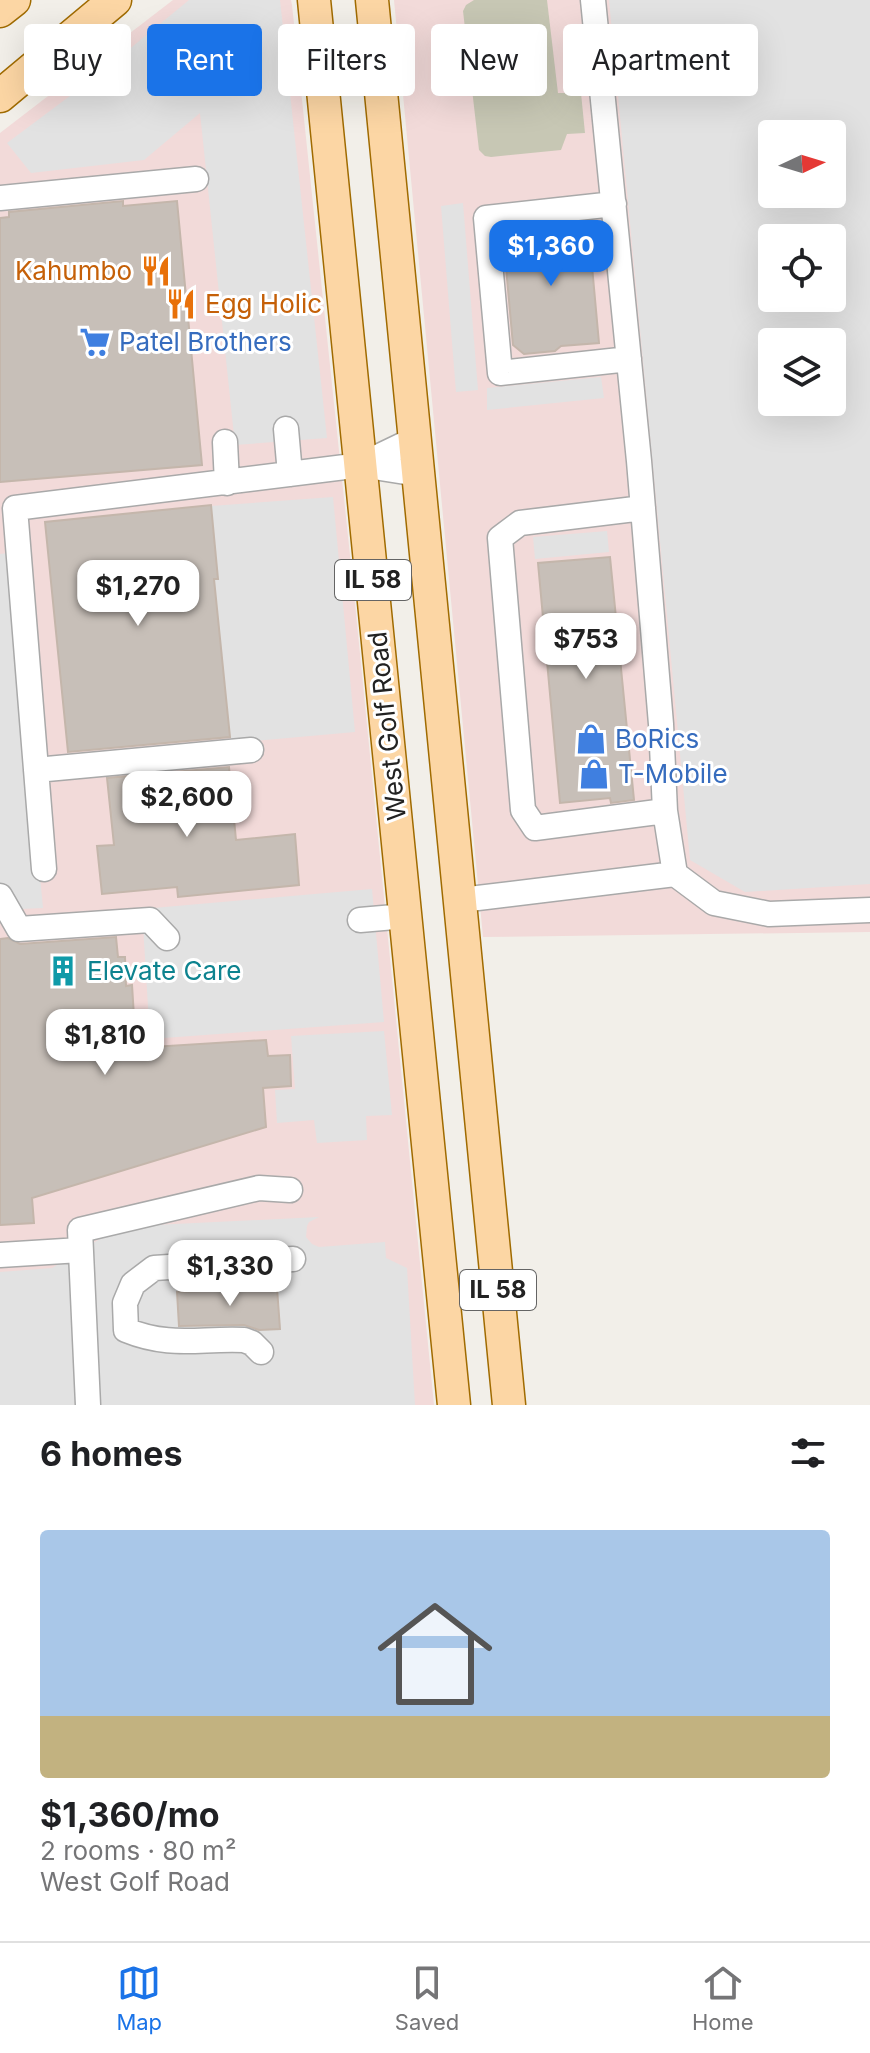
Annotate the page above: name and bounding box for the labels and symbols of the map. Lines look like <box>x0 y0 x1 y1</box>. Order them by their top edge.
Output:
north arrow <box>758 120 846 208</box>
pin: $1,360 <box>486 220 616 288</box>
restaurant icon: Kahumbo <box>139 254 173 288</box>
place label: Kahumbo <box>15 255 132 286</box>
restaurant icon: Egg Holic <box>164 287 198 321</box>
place label: Egg Holic <box>205 288 322 319</box>
supermarket icon: Patel Brothers <box>78 325 112 359</box>
place label: Patel Brothers <box>119 326 292 357</box>
pin: $1,270 <box>73 560 203 628</box>
road number: IL 58 <box>335 560 411 600</box>
pin: $753 <box>539 613 633 681</box>
street label: West Golf Road <box>361 630 412 822</box>
shop icon: BoRics <box>574 722 608 756</box>
place label: BoRics <box>615 723 699 754</box>
shop icon: T-Mobile <box>577 757 611 791</box>
place label: T-Mobile <box>618 758 728 789</box>
pin: $2,600 <box>122 771 252 839</box>
building icon: Elevate Care <box>46 954 80 988</box>
place label: Elevate Care <box>87 955 242 986</box>
pin: $1,810 <box>40 1009 170 1077</box>
pin: $1,330 <box>165 1240 295 1308</box>
road number: IL 58 <box>460 1270 536 1310</box>

